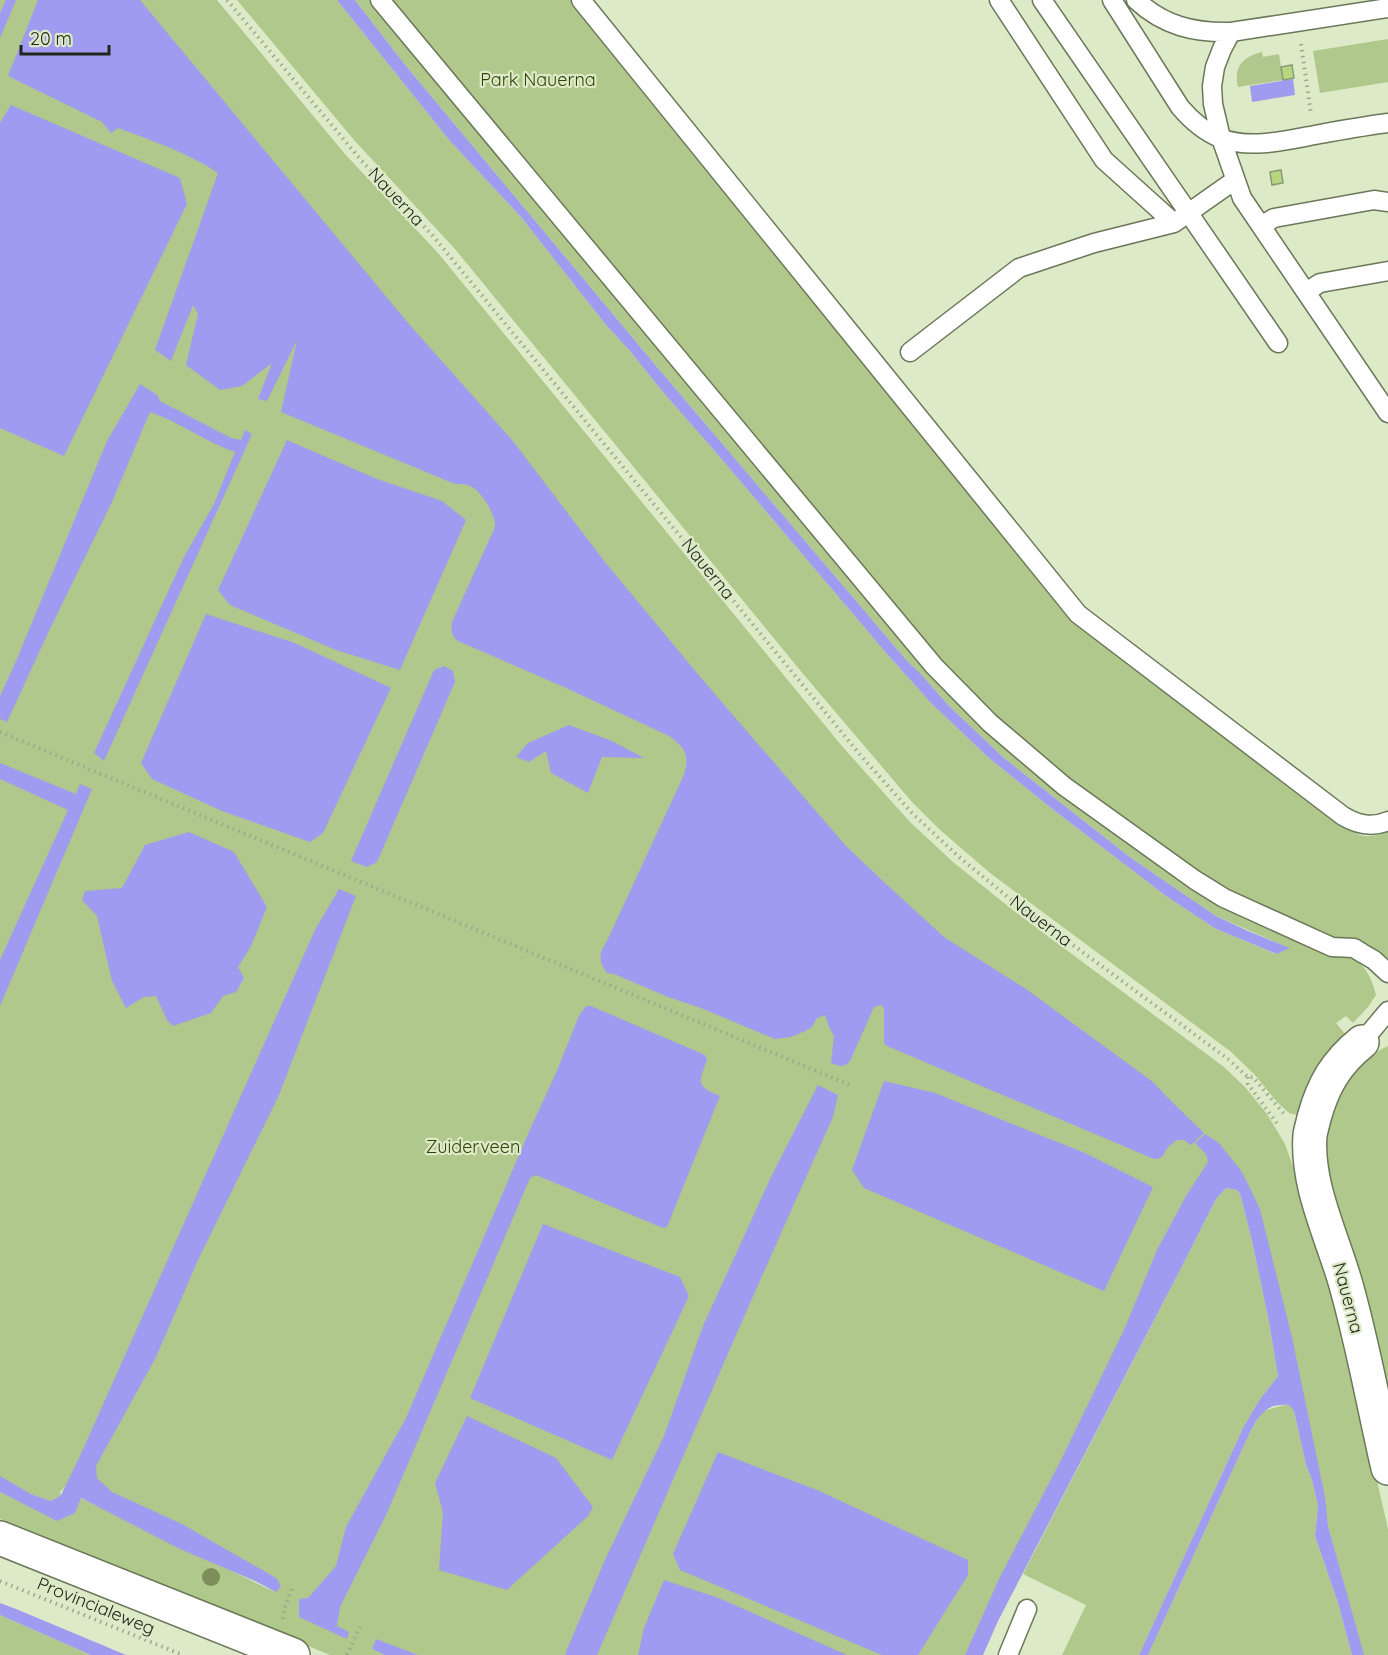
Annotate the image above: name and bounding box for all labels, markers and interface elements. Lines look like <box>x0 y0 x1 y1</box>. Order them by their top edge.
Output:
scale bar <box>21 18 110 56</box>
text: 20 m <box>30 27 72 50</box>
park label: Park Nauerna <box>480 68 596 91</box>
street label: Nauerna <box>363 162 429 231</box>
street label: Nauerna <box>677 533 740 604</box>
street label: Nauerna <box>1005 890 1077 952</box>
park label: Zuiderveen <box>426 1135 520 1158</box>
street label: Nauerna <box>1328 1260 1369 1336</box>
street label: Provincialeweg <box>34 1571 158 1640</box>

